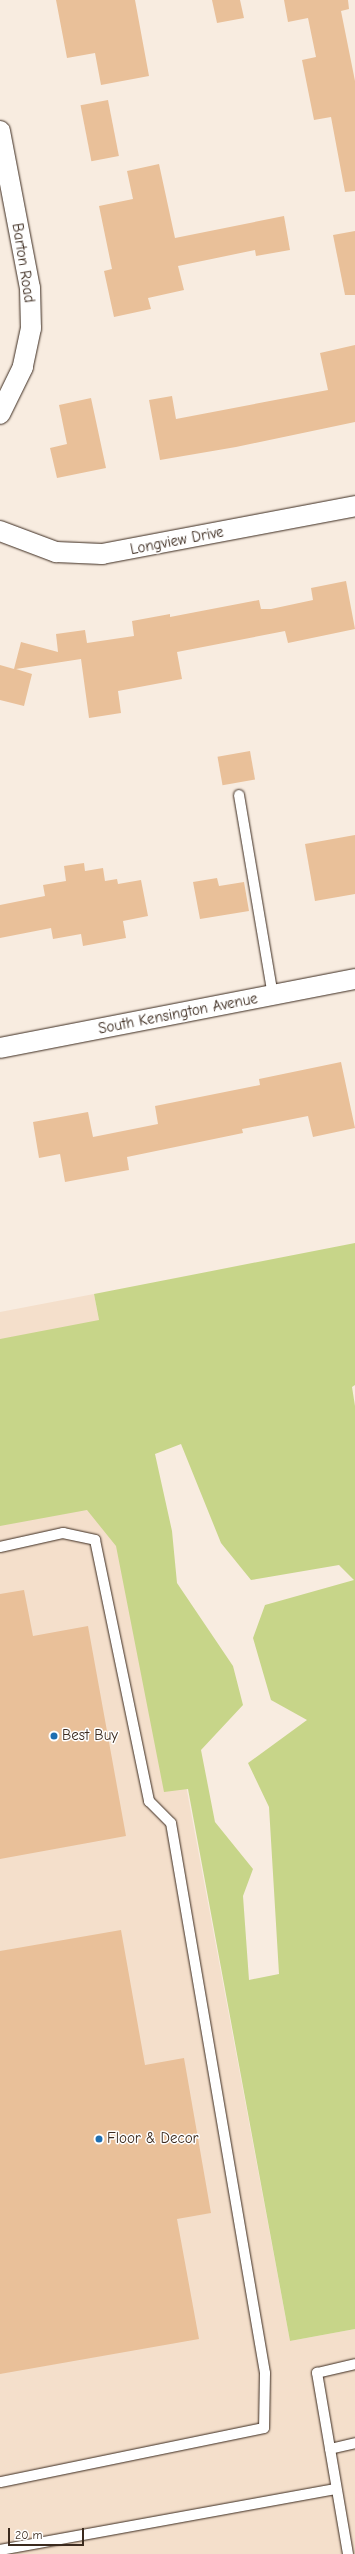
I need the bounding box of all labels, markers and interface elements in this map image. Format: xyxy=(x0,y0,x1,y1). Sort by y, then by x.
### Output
street label: Barton Road xyxy=(8,222,38,304)
street label: Longview Drive xyxy=(129,523,225,559)
street label: South Kensington Avenue xyxy=(97,990,259,1038)
place label: Best Buy xyxy=(62,1727,118,1745)
marker: Best Buy xyxy=(49,1731,59,1741)
place label: Floor & Decor xyxy=(107,2130,199,2148)
marker: Floor & Decor xyxy=(94,2134,104,2144)
scale bar xyxy=(10,2520,86,2546)
text: 20 m xyxy=(15,2528,43,2542)

